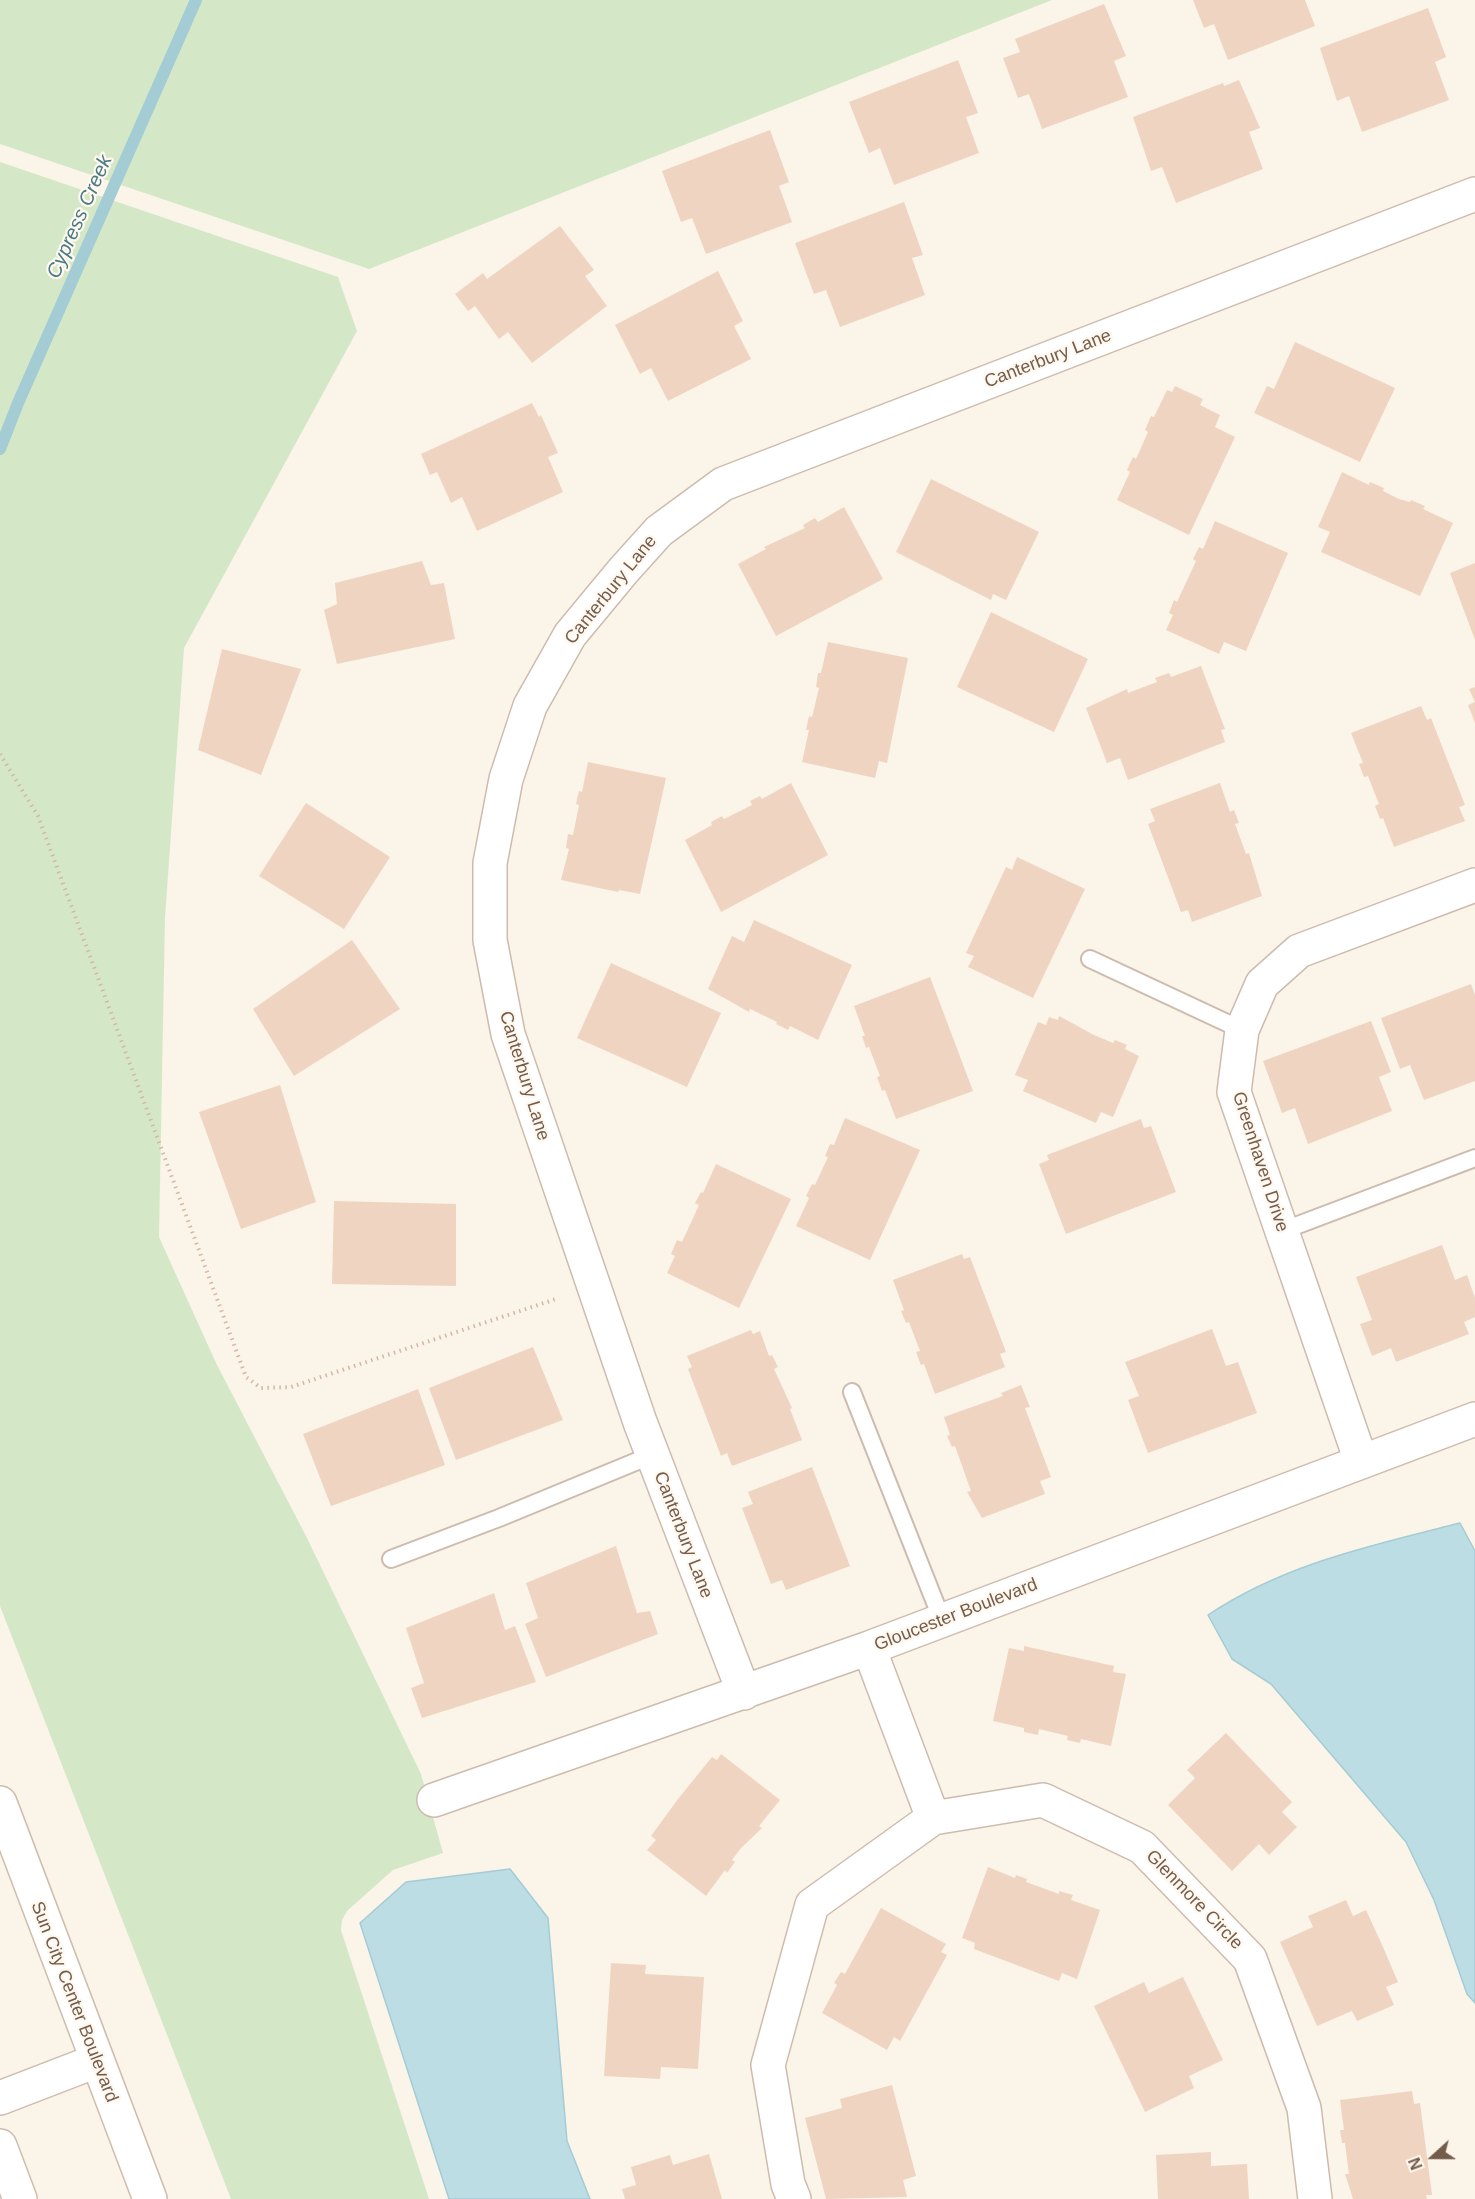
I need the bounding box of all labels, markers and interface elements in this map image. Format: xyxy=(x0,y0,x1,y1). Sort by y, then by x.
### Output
water label: Cypress Creek xyxy=(42,152,118,282)
street label: Canterbury Lane xyxy=(982,325,1114,393)
street label: Canterbury Lane xyxy=(560,531,662,649)
street label: Canterbury Lane xyxy=(494,1009,554,1143)
street label: Greenhaven Drive xyxy=(1227,1089,1293,1235)
street label: Canterbury Lane xyxy=(649,1469,717,1601)
street label: Gloucester Boulevard xyxy=(871,1574,1041,1656)
street label: Glenmore Circle xyxy=(1141,1846,1247,1954)
street label: Sun City Center Boulevard xyxy=(26,1899,122,2105)
north arrow xyxy=(1403,2127,1463,2187)
text: N xyxy=(1406,2155,1426,2172)

